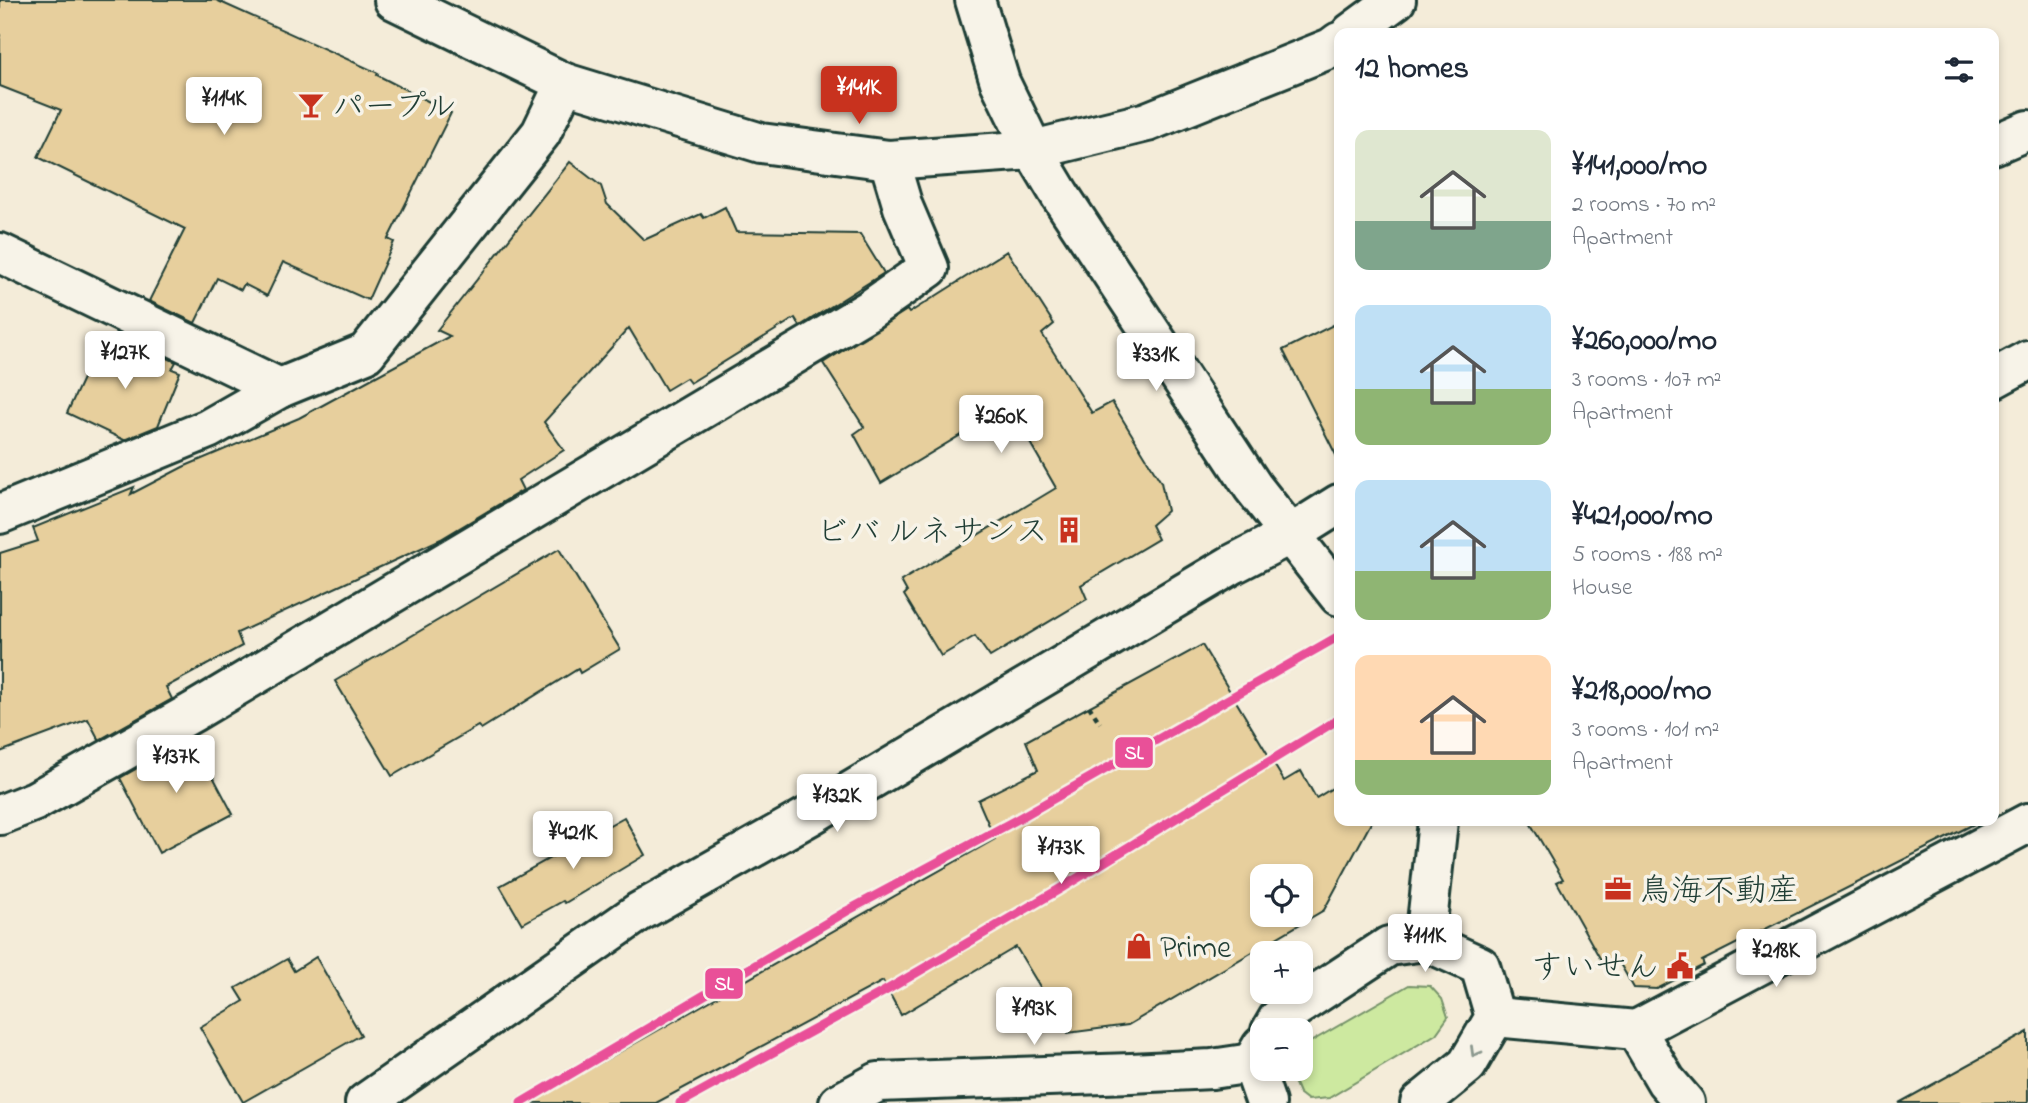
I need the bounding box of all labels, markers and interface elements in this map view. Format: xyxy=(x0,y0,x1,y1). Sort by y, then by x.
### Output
text: 12 homes xyxy=(1355,48,1469,92)
icon: filters xyxy=(1940,51,1978,89)
pin: ¥141K xyxy=(810,66,908,126)
text: ¥141K xyxy=(837,72,881,105)
pin: ¥114K xyxy=(175,78,273,137)
text: ¥114K xyxy=(202,83,246,116)
place label: パープル xyxy=(332,85,457,132)
bar icon: パープル xyxy=(296,90,326,120)
text: ¥141,000/mo xyxy=(1572,145,1707,189)
icon: home xyxy=(1411,158,1495,242)
text: 2 rooms · 70 m² xyxy=(1572,189,1716,222)
text: Apartment xyxy=(1572,222,1673,255)
text: ¥260,000/mo xyxy=(1572,320,1717,364)
pin: ¥127K xyxy=(76,332,174,391)
icon: home xyxy=(1411,333,1495,417)
pin: ¥331K xyxy=(1107,334,1205,393)
text: ¥127K xyxy=(101,337,149,370)
text: ¥331K xyxy=(1133,339,1179,372)
text: 3 rooms · 107 m² xyxy=(1572,364,1721,397)
pin: ¥260K xyxy=(952,396,1050,455)
text: Apartment xyxy=(1572,397,1673,430)
text: ¥260K xyxy=(975,401,1027,434)
text: ¥421,000/mo xyxy=(1572,495,1713,539)
icon: home xyxy=(1411,508,1495,592)
place label: ビバ ルネサンス xyxy=(816,510,1048,557)
building icon: ビバ ルネサンス xyxy=(1054,515,1084,545)
text: 5 rooms · 188 m² xyxy=(1572,539,1723,572)
text: House xyxy=(1572,572,1632,605)
text: ¥218,000/mo xyxy=(1572,670,1712,714)
icon: home xyxy=(1411,683,1495,767)
text: 3 rooms · 101 m² xyxy=(1572,714,1719,747)
pin: ¥137K xyxy=(127,736,225,795)
line badge: SL xyxy=(1114,736,1154,769)
text: ¥137K xyxy=(153,741,199,774)
text: SL xyxy=(1124,741,1145,768)
text: Apartment xyxy=(1572,747,1673,780)
pin: ¥132K xyxy=(788,774,886,834)
text: ¥132K xyxy=(813,780,861,813)
pin: ¥421K xyxy=(524,812,622,871)
text: ¥421K xyxy=(549,817,597,850)
pin: ¥173K xyxy=(1012,826,1110,886)
text: ¥173K xyxy=(1038,832,1084,865)
map controls xyxy=(1250,864,1313,1081)
button: locate xyxy=(1250,864,1313,927)
place label: 鳥海不動産 xyxy=(1639,869,1799,916)
office icon: 鳥海不動産 xyxy=(1603,874,1633,904)
pin: ¥111K xyxy=(1376,914,1474,974)
text: ¥111K xyxy=(1404,920,1446,953)
place label: Prime xyxy=(1160,926,1232,973)
pin: ¥218K xyxy=(1727,930,1825,989)
shop icon: Prime xyxy=(1124,931,1154,961)
text: ¥218K xyxy=(1752,935,1800,968)
button: + xyxy=(1250,941,1313,1004)
place label: すいせん xyxy=(1531,946,1659,993)
public building icon: すいせん xyxy=(1665,951,1695,981)
line badge: SL xyxy=(704,967,744,1000)
text: SL xyxy=(714,972,735,999)
pin: ¥193K xyxy=(985,988,1083,1047)
text: ¥193K xyxy=(1012,993,1056,1026)
button: − xyxy=(1250,1018,1313,1081)
one-way arrow xyxy=(1470,1045,1483,1058)

